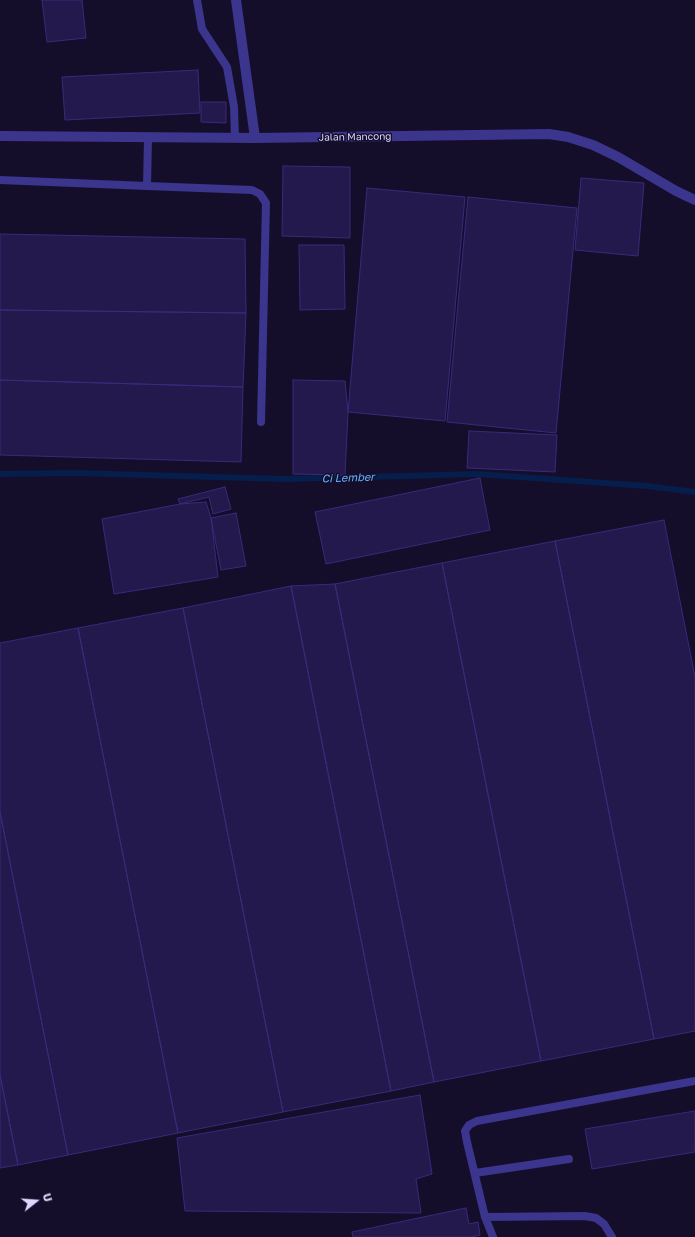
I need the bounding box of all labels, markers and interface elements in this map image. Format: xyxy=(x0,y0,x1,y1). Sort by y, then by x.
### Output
street label: Jalan Mancong xyxy=(318,130,392,144)
water label: Ci Lember xyxy=(321,470,375,486)
north arrow xyxy=(16,1181,56,1221)
text: U xyxy=(41,1192,55,1203)

